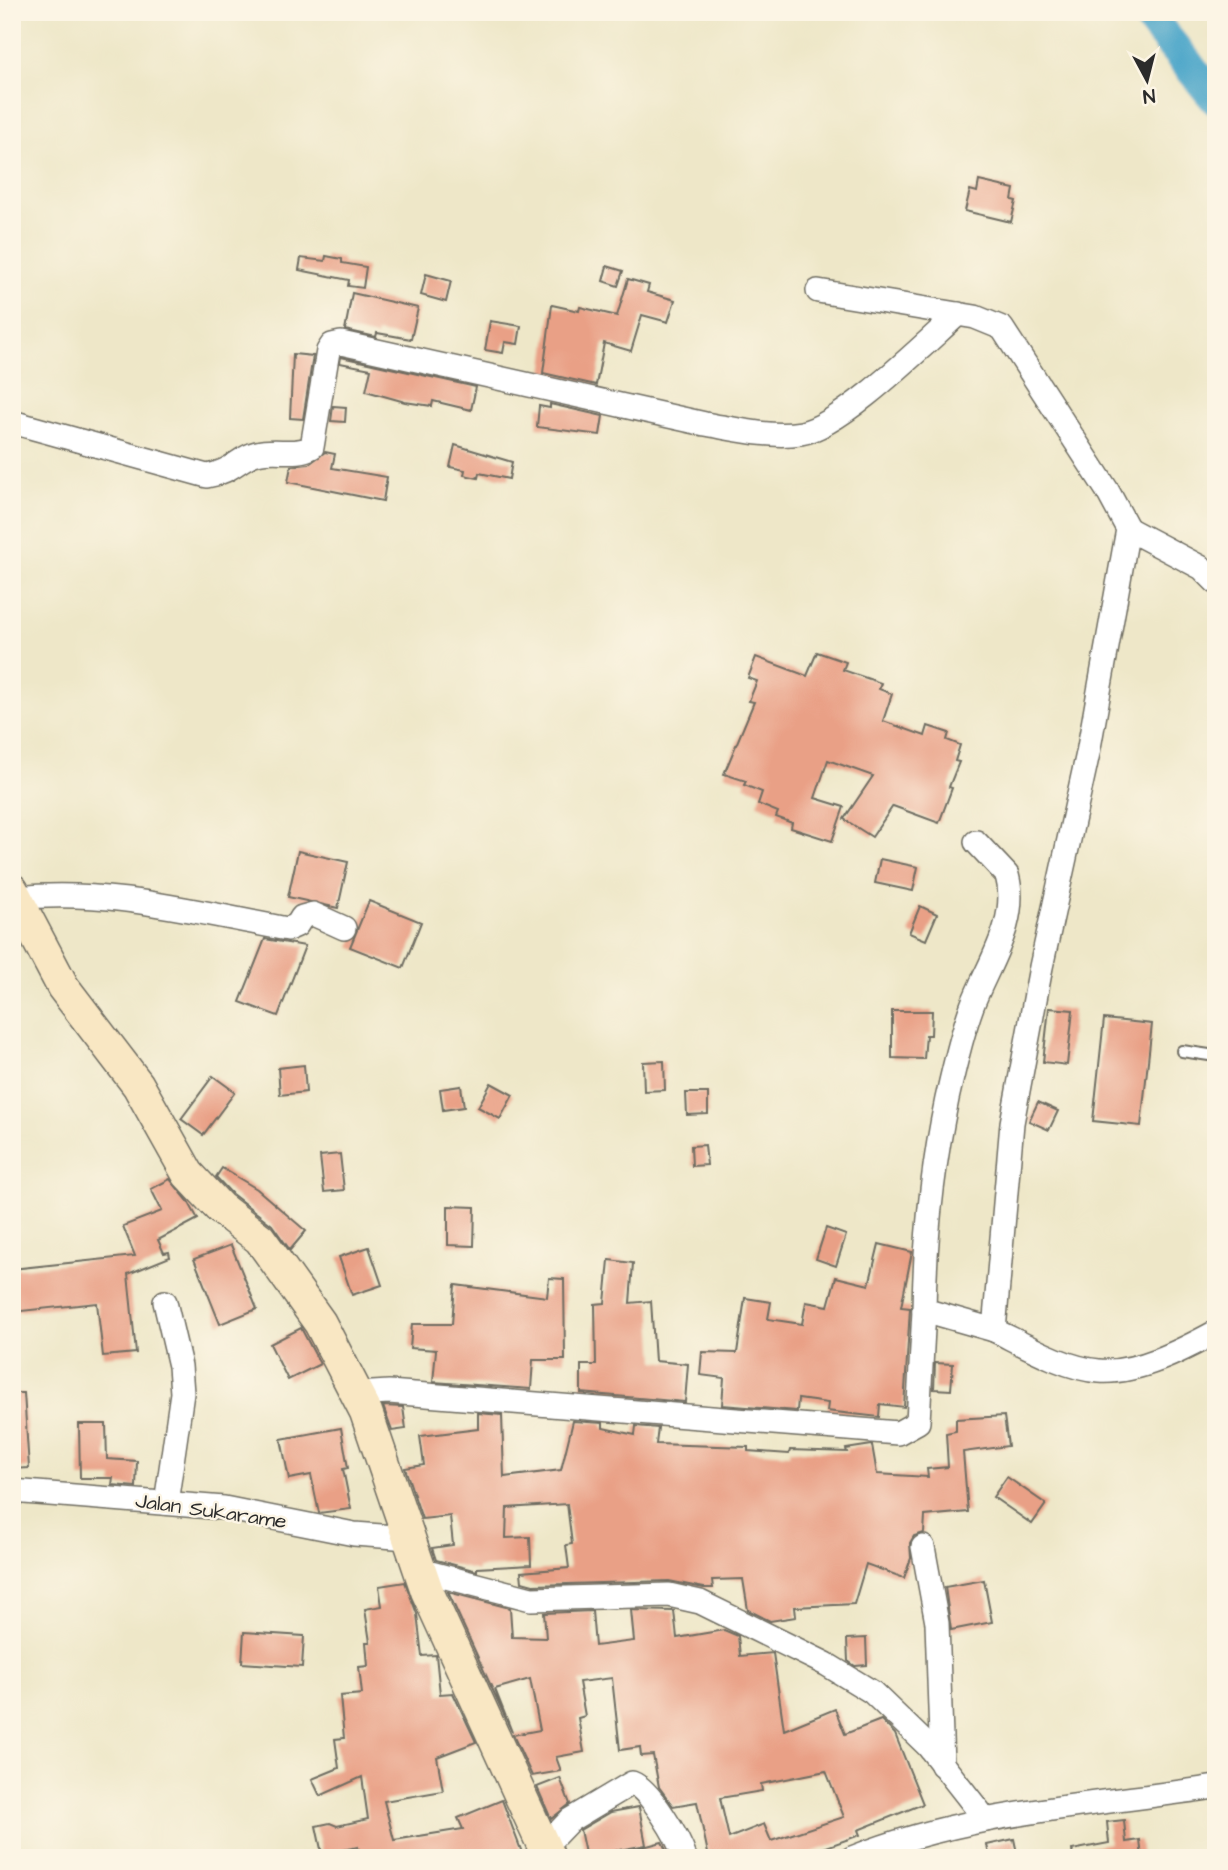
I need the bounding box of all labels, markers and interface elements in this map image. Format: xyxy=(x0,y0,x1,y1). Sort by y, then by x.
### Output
north arrow xyxy=(1112,46,1182,116)
text: N xyxy=(1141,81,1156,110)
street label: Jalan Sukarame xyxy=(134,1486,288,1536)

